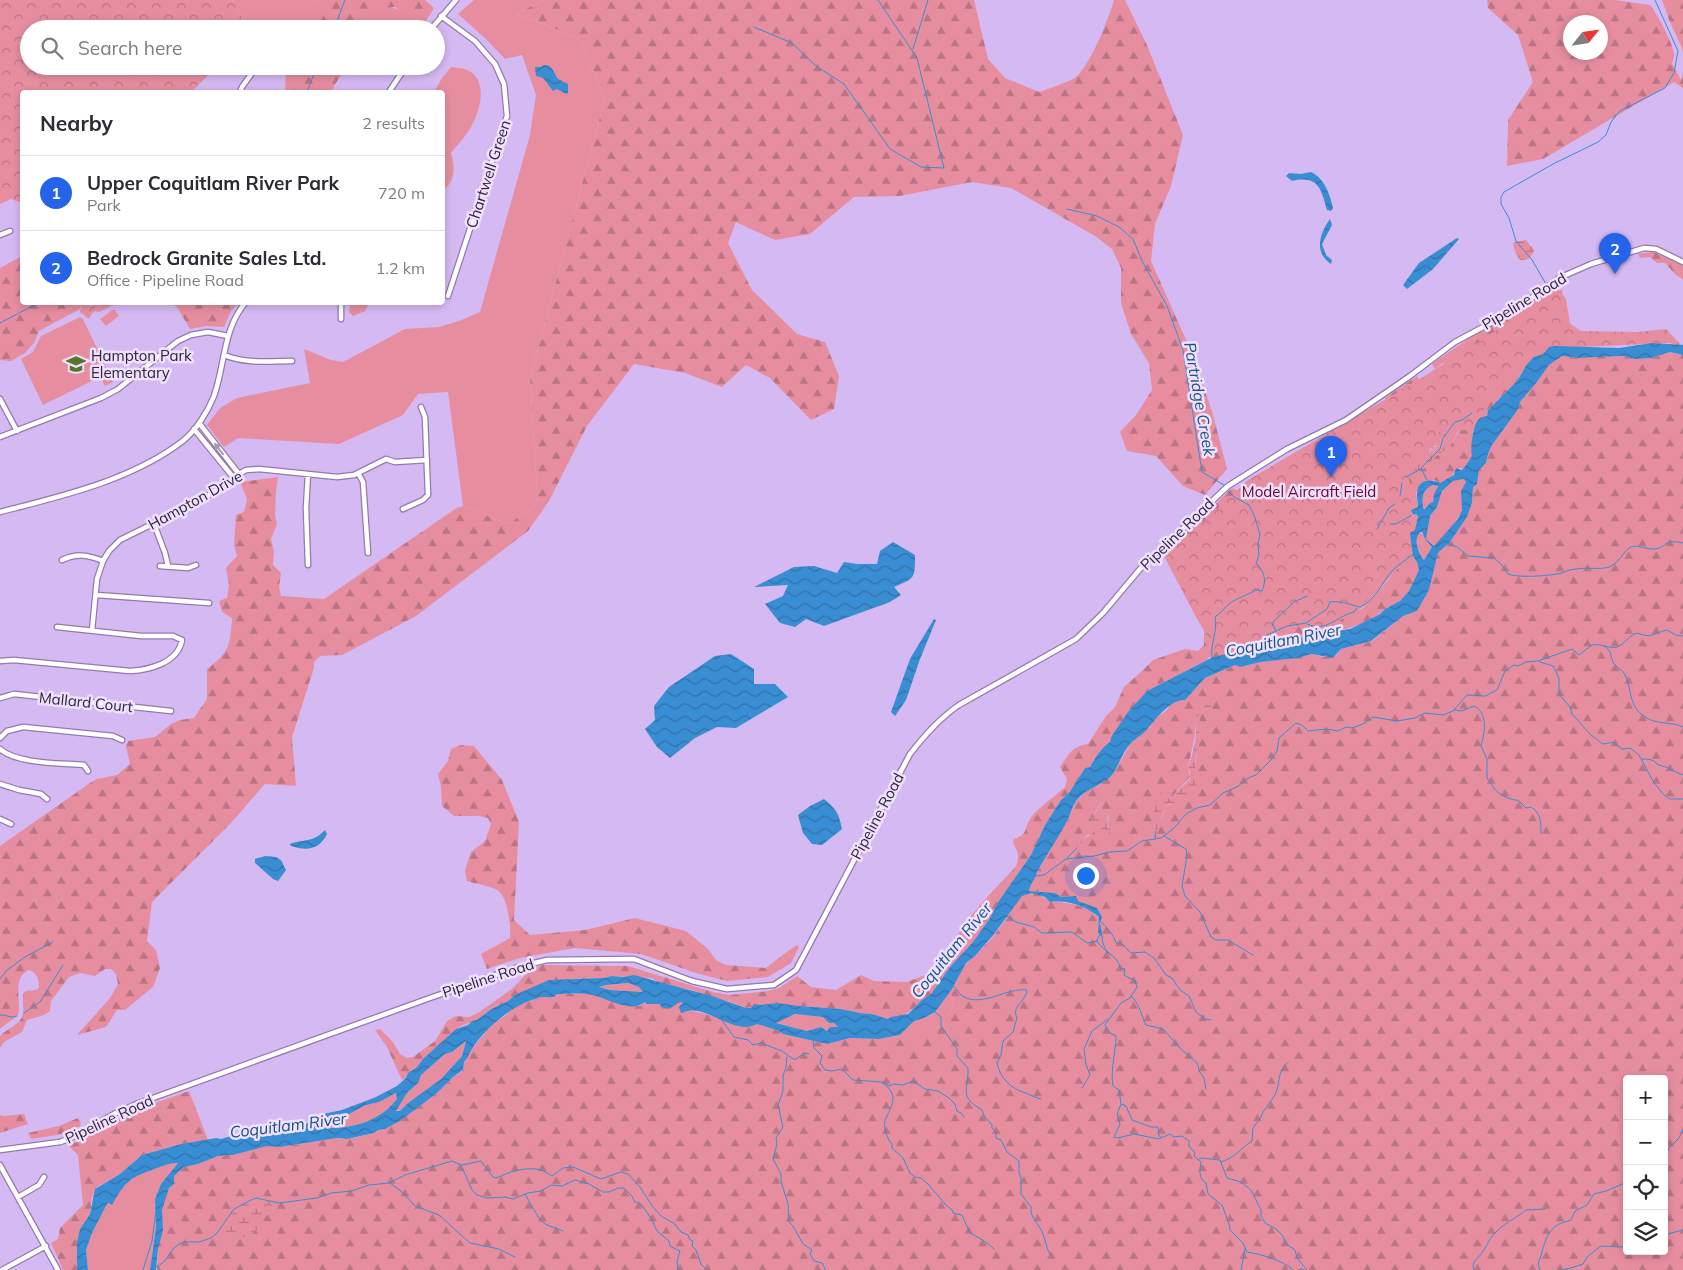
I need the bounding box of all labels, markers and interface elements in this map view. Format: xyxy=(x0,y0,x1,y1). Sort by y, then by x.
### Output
north arrow xyxy=(1563,15,1608,60)
search box xyxy=(20,20,445,75)
icon: search xyxy=(38,34,66,62)
text: Search here xyxy=(78,36,182,60)
text: Nearby xyxy=(40,110,113,136)
text: 2 results xyxy=(362,113,425,133)
street label: Chartwell Green xyxy=(462,117,514,231)
text: Upper Coquitlam River Park xyxy=(87,171,339,195)
text: 1 xyxy=(51,183,61,203)
text: 720 m xyxy=(378,183,425,203)
text: Park xyxy=(87,195,121,215)
pin: 2 xyxy=(1599,233,1631,274)
text: Bedrock Granite Sales Ltd. xyxy=(87,246,326,270)
text: 2 xyxy=(51,258,61,278)
text: 1.2 km xyxy=(376,258,425,278)
street label: Pipeline Road xyxy=(1478,268,1570,334)
text: Office · Pipeline Road xyxy=(87,270,244,290)
water label: Partridge Creek xyxy=(1180,340,1220,458)
place label: Hampton Park Elementary xyxy=(91,346,192,382)
school or university icon: Hampton Park Elementary xyxy=(65,353,87,375)
pin: 1 xyxy=(1315,436,1347,477)
one-way arrow xyxy=(213,443,224,456)
street label: Hampton Drive xyxy=(144,466,246,534)
park label: Model Aircraft Field xyxy=(1242,482,1376,501)
street label: Pipeline Road xyxy=(1136,494,1218,574)
water label: Coquitlam River xyxy=(1224,619,1344,661)
street label: Mallard Court xyxy=(38,688,134,716)
street label: Pipeline Road xyxy=(846,769,908,863)
your location xyxy=(1073,863,1099,889)
water label: Coquitlam River xyxy=(906,897,996,1002)
street label: Pipeline Road xyxy=(440,954,536,1002)
map controls xyxy=(1623,1075,1668,1255)
button: + xyxy=(1623,1075,1668,1120)
street label: Pipeline Road xyxy=(62,1090,156,1148)
water label: Coquitlam River xyxy=(229,1108,349,1142)
button: − xyxy=(1623,1120,1668,1165)
button: locate xyxy=(1623,1165,1668,1210)
button: layers xyxy=(1623,1210,1668,1255)

